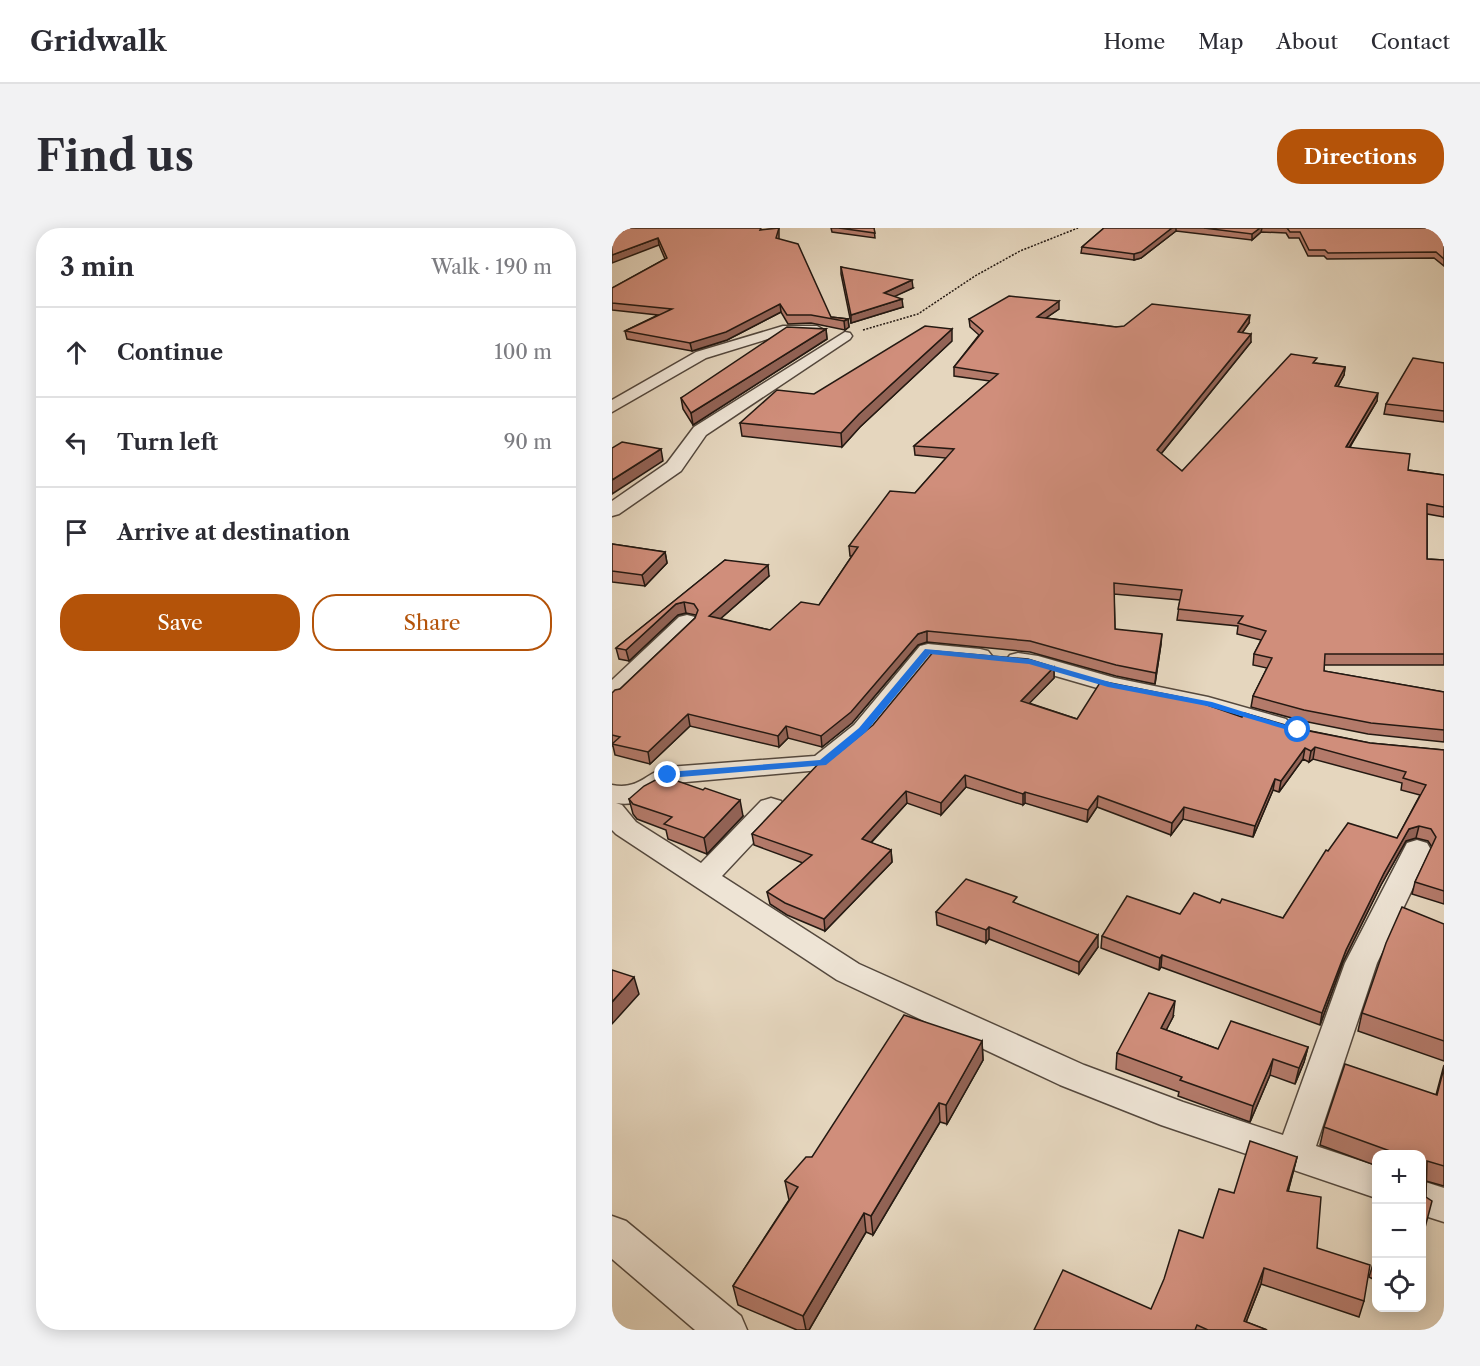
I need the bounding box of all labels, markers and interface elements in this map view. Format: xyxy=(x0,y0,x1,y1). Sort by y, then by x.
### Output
text: Gridwalk xyxy=(30,24,166,58)
text: Home xyxy=(1104,29,1165,54)
text: Map xyxy=(1198,29,1243,54)
text: About xyxy=(1276,29,1338,54)
text: Contact xyxy=(1371,29,1450,54)
button: Directions xyxy=(1277,129,1444,184)
text: Find us xyxy=(36,130,194,182)
text: 3 min xyxy=(60,251,134,283)
text: Walk · 190 m xyxy=(431,255,552,279)
icon: ahead xyxy=(60,336,93,369)
text: Continue xyxy=(117,339,223,366)
text: 100 m xyxy=(494,340,552,364)
icon: left xyxy=(60,426,93,459)
text: Turn left xyxy=(117,429,218,456)
text: 90 m xyxy=(504,430,552,454)
icon: arrive xyxy=(60,516,93,549)
text: Arrive at destination xyxy=(117,519,350,546)
button: Save xyxy=(60,594,300,651)
button: Share xyxy=(312,594,552,651)
route start xyxy=(1284,716,1310,742)
route end xyxy=(654,761,680,787)
map controls xyxy=(1372,1150,1426,1312)
button: + xyxy=(1372,1150,1426,1204)
button: − xyxy=(1372,1204,1426,1258)
button: locate xyxy=(1372,1258,1426,1312)

